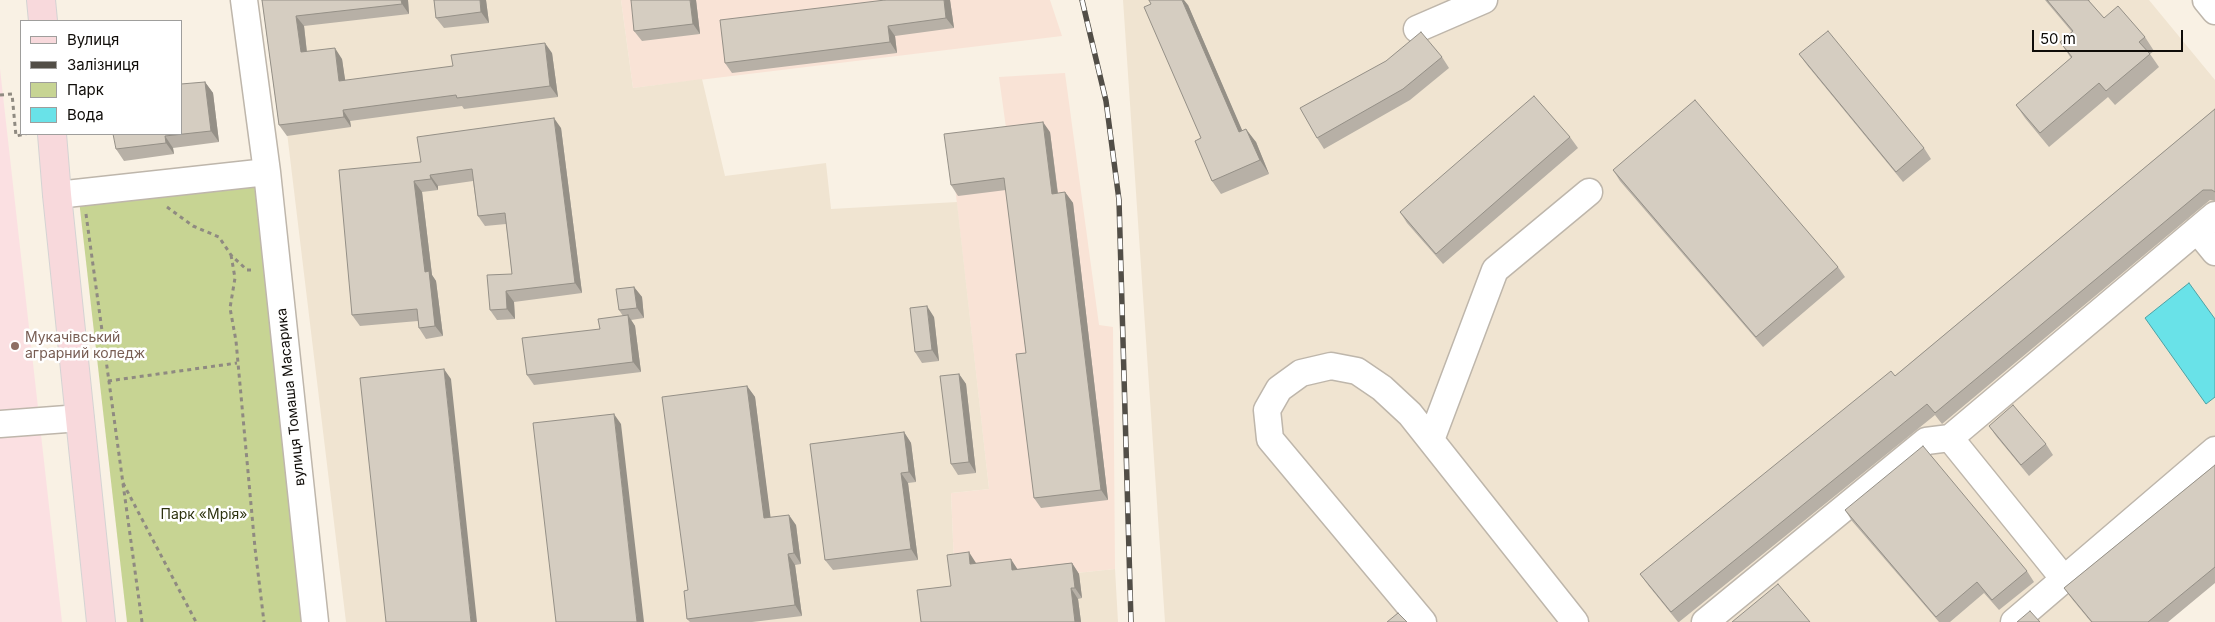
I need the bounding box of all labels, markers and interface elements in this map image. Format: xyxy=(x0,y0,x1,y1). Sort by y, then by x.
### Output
legend xyxy=(20,20,182,135)
scale bar xyxy=(2035,20,2186,52)
text: 50 m xyxy=(2040,29,2076,48)
text: Вулиця xyxy=(67,30,119,49)
text: Залізниця xyxy=(67,55,139,74)
text: Парк xyxy=(67,80,104,99)
text: Вода xyxy=(67,105,104,124)
street label: вулиця Томаша Масарика xyxy=(273,307,309,487)
place label: Мукачівський аграрний коледж xyxy=(25,330,145,362)
marker: Мукачівський аграрний коледж xyxy=(9,340,21,352)
park label: Парк «Мрія» xyxy=(160,507,248,523)

